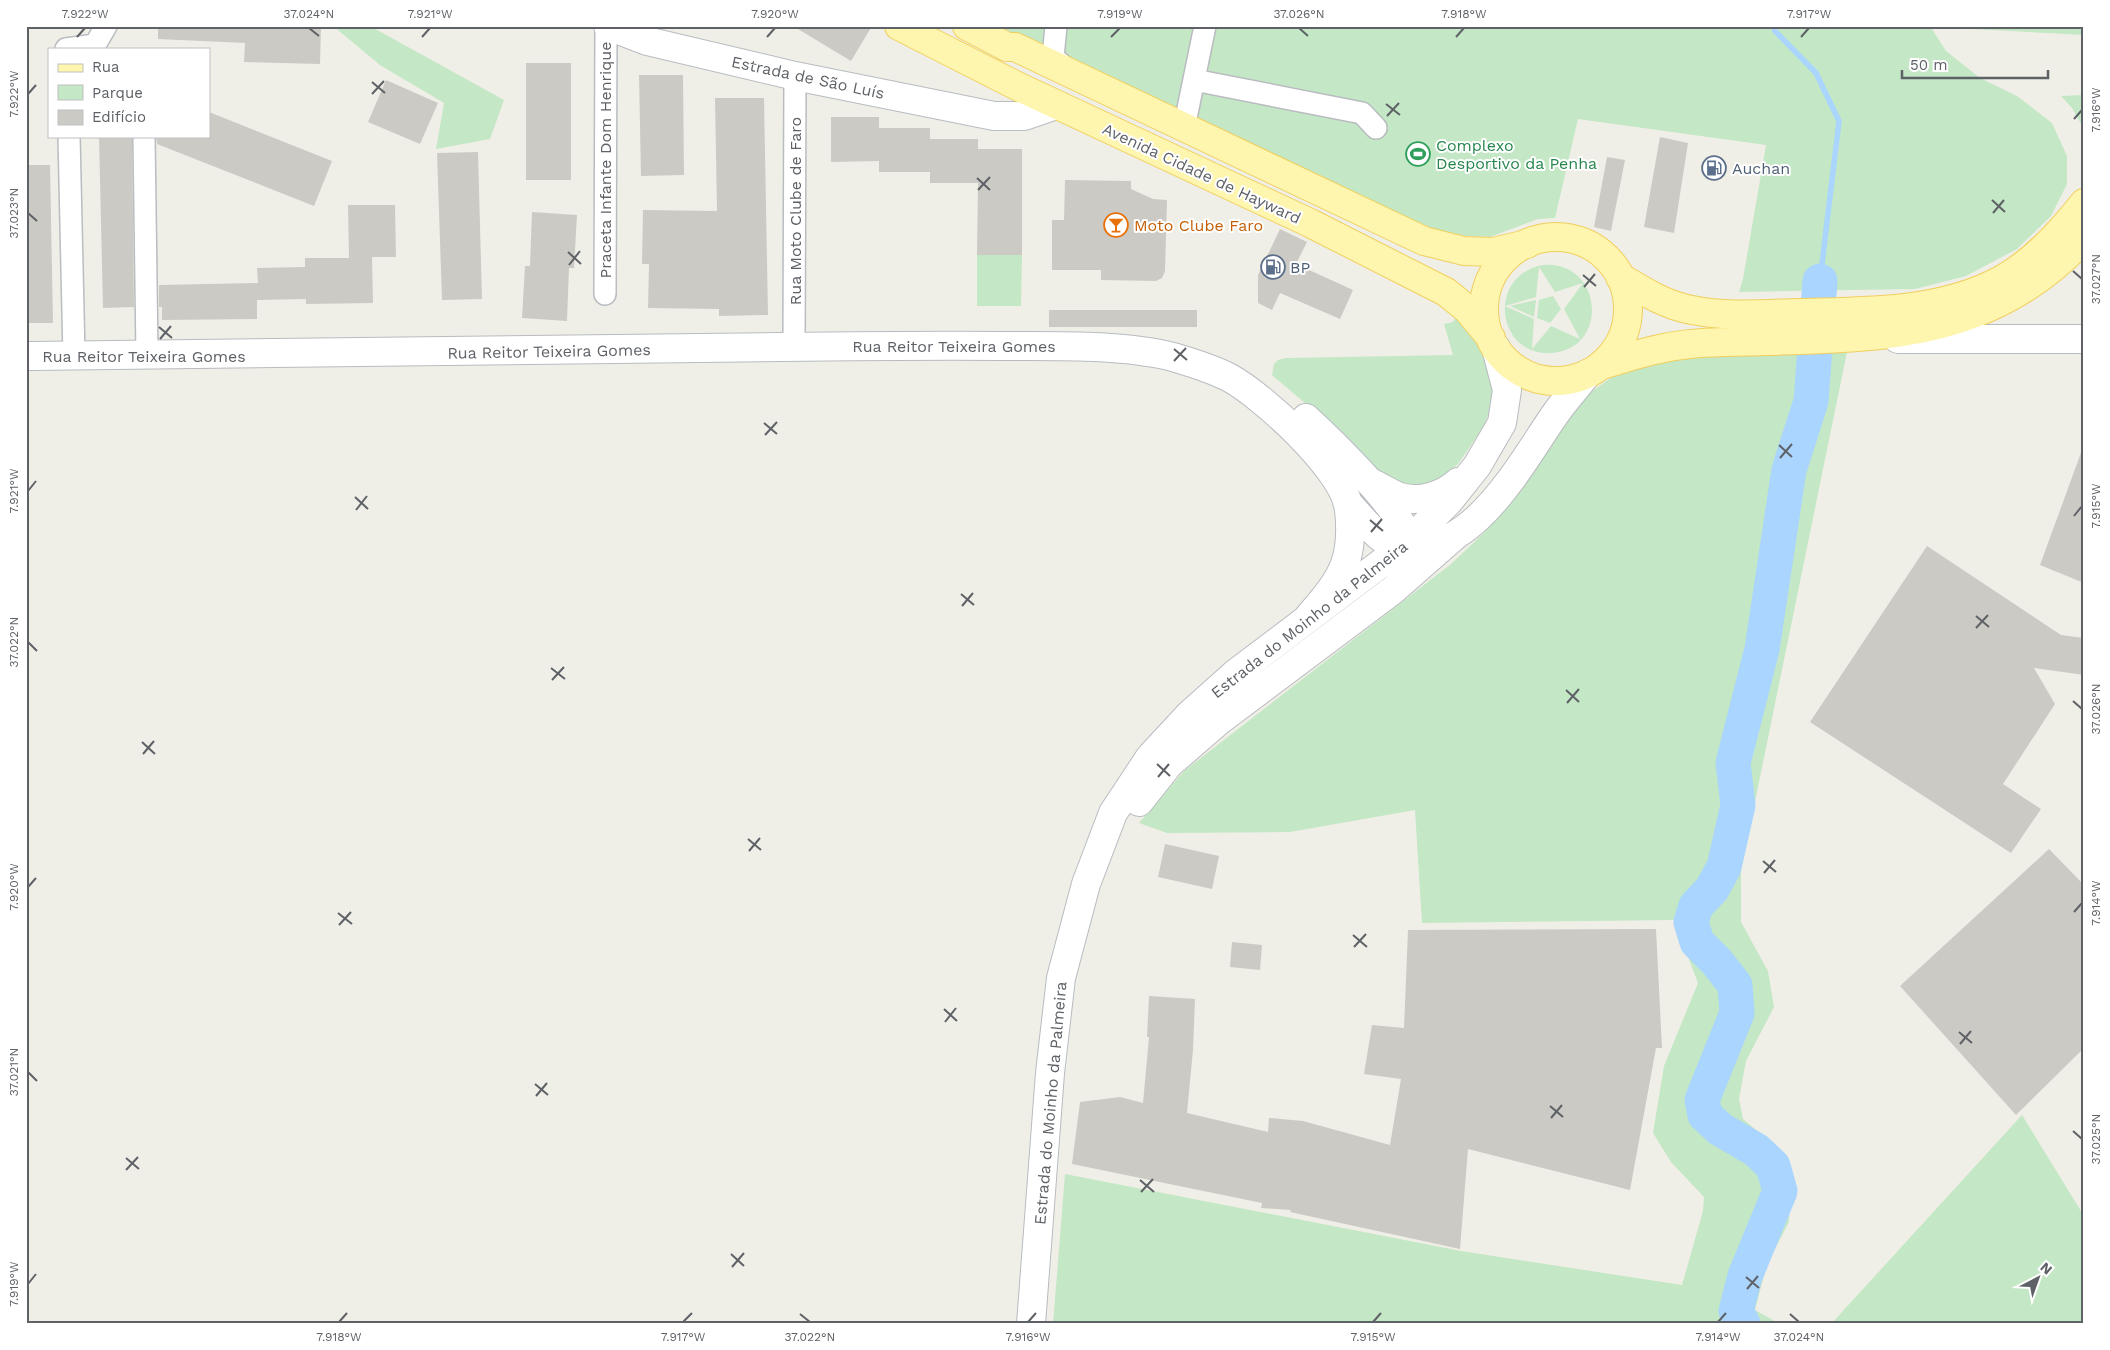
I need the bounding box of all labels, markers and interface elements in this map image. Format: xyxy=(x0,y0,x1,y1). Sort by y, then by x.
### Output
text: 7.922°W xyxy=(61,7,109,21)
text: 37.024°N xyxy=(284,7,334,21)
text: 7.921°W xyxy=(408,7,453,21)
text: 7.920°W xyxy=(751,7,799,21)
text: 7.919°W xyxy=(1097,7,1143,21)
text: 37.026°N xyxy=(1273,7,1325,21)
text: 7.918°W xyxy=(1441,7,1487,21)
text: 7.917°W xyxy=(1787,7,1832,21)
street label: Praceta Infante Dom Henrique xyxy=(596,42,615,278)
legend xyxy=(48,48,210,138)
scale bar xyxy=(1902,48,2049,80)
street label: Estrada de São Luís xyxy=(730,52,886,103)
text: 50 m xyxy=(1910,56,1947,74)
text: Rua xyxy=(92,58,120,76)
text: 7.922°W xyxy=(7,70,21,118)
text: Parque xyxy=(92,84,143,102)
text: 7.916°W xyxy=(2089,87,2103,133)
text: Edifício xyxy=(92,108,146,126)
street label: Rua Moto Clube de Faro xyxy=(786,117,805,305)
street label: Avenida Cidade de Hayward xyxy=(1100,119,1304,228)
place label: Complexo Desportivo da Penha xyxy=(1436,136,1597,173)
sports icon: Complexo Desportivo da Penha xyxy=(1405,141,1431,167)
fuel station icon: Auchan xyxy=(1701,155,1727,181)
place label: Auchan xyxy=(1732,159,1790,178)
text: 37.023°N xyxy=(7,188,21,238)
bar icon: Moto Clube Faro xyxy=(1103,212,1129,238)
place label: Moto Clube Faro xyxy=(1134,216,1263,235)
fuel station icon: BP xyxy=(1260,254,1286,280)
text: 37.027°N xyxy=(2089,254,2103,304)
place label: BP xyxy=(1290,258,1310,277)
street label: Rua Reitor Teixeira Gomes xyxy=(852,337,1056,356)
street label: Rua Reitor Teixeira Gomes xyxy=(447,340,651,363)
street label: Rua Reitor Teixeira Gomes xyxy=(42,347,246,366)
text: 7.921°W xyxy=(7,468,21,513)
text: 7.915°W xyxy=(2089,483,2103,528)
street label: Estrada do Moinho da Palmeira xyxy=(1207,537,1411,702)
text: 37.022°N xyxy=(7,617,21,667)
text: 37.026°N xyxy=(2089,683,2103,735)
text: 7.920°W xyxy=(7,863,21,911)
text: 7.914°W xyxy=(2089,880,2103,926)
street label: Estrada do Moinho da Palmeira xyxy=(1030,981,1071,1226)
text: 37.021°N xyxy=(7,1048,21,1096)
text: 37.025°N xyxy=(2089,1114,2103,1164)
north arrow xyxy=(2012,1252,2062,1302)
text: N xyxy=(2037,1259,2056,1278)
text: 7.919°W xyxy=(7,1261,21,1307)
text: 7.918°W xyxy=(316,1330,362,1344)
text: 7.917°W xyxy=(661,1330,706,1344)
text: 37.022°N xyxy=(785,1330,835,1344)
text: 7.916°W xyxy=(1005,1330,1051,1344)
text: 7.915°W xyxy=(1351,1330,1396,1344)
text: 7.914°W xyxy=(1695,1330,1741,1344)
text: 37.024°N xyxy=(1774,1330,1824,1344)

